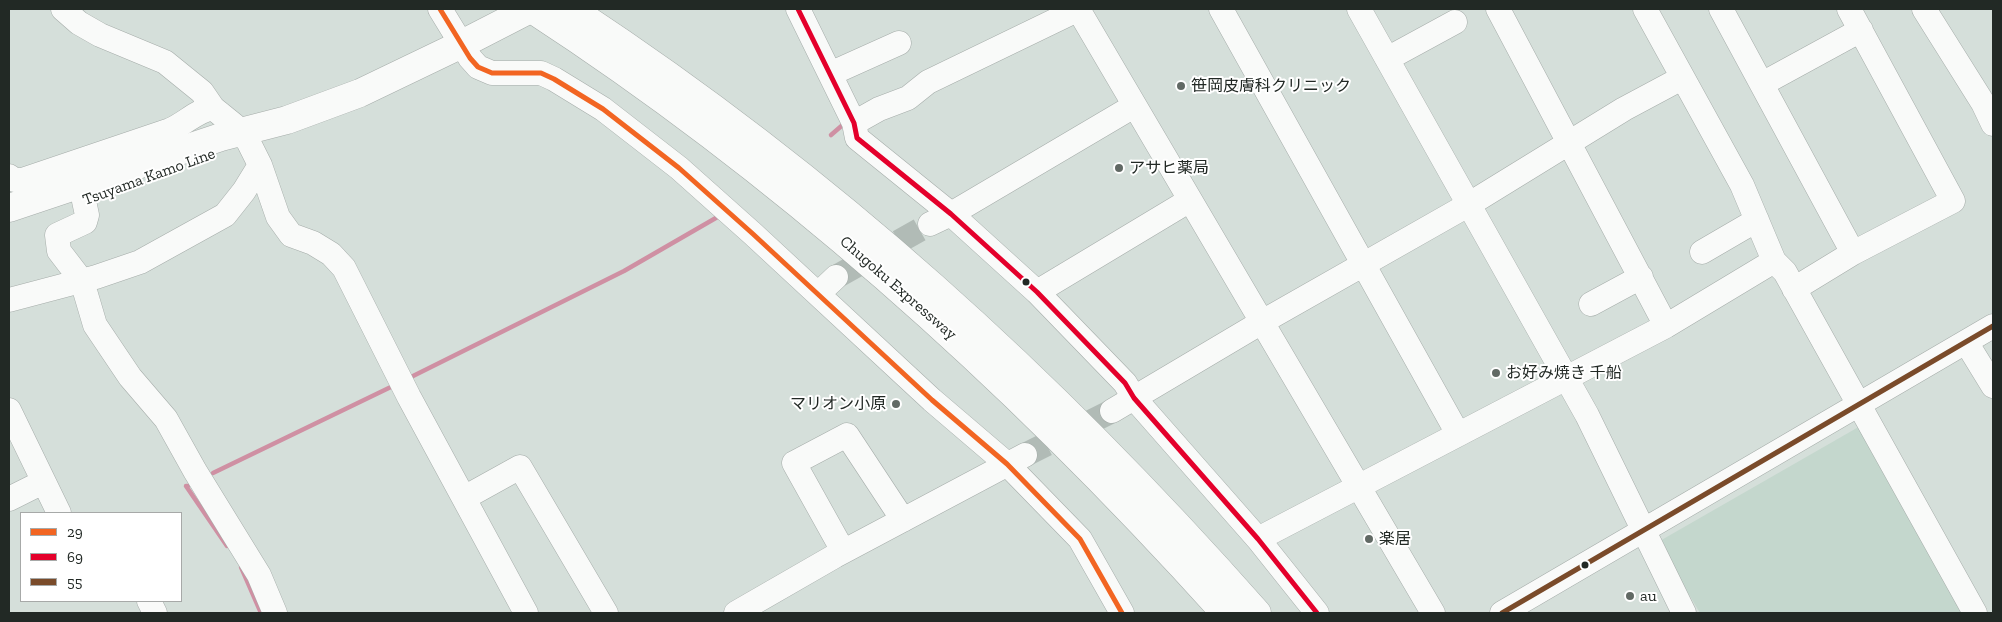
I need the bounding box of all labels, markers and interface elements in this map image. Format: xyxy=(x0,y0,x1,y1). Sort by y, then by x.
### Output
place label: 笹岡皮膚科クリニック xyxy=(1191,76,1351,96)
marker: 笹岡皮膚科クリニック xyxy=(1175,80,1187,92)
street label: Tsuyama Kamo Line xyxy=(80,144,218,210)
place label: アサヒ薬局 xyxy=(1129,158,1209,178)
marker: アサヒ薬局 xyxy=(1113,162,1125,174)
street label: Chugoku Expressway xyxy=(836,232,960,344)
unlabelled marker xyxy=(1021,277,1031,287)
place label: お好み焼き 千船 xyxy=(1506,363,1622,383)
marker: お好み焼き 千船 xyxy=(1490,367,1502,379)
place label: マリオン小原 xyxy=(790,394,886,414)
marker: マリオン小原 xyxy=(890,398,902,410)
legend xyxy=(20,512,182,602)
text: 29 xyxy=(67,523,83,541)
place label: 楽居 xyxy=(1379,529,1411,549)
marker: 楽居 xyxy=(1363,533,1375,545)
text: 69 xyxy=(67,548,83,566)
unlabelled marker xyxy=(1580,560,1590,570)
text: 55 xyxy=(67,573,82,591)
place label: au xyxy=(1640,586,1657,606)
marker: au xyxy=(1624,590,1636,602)

